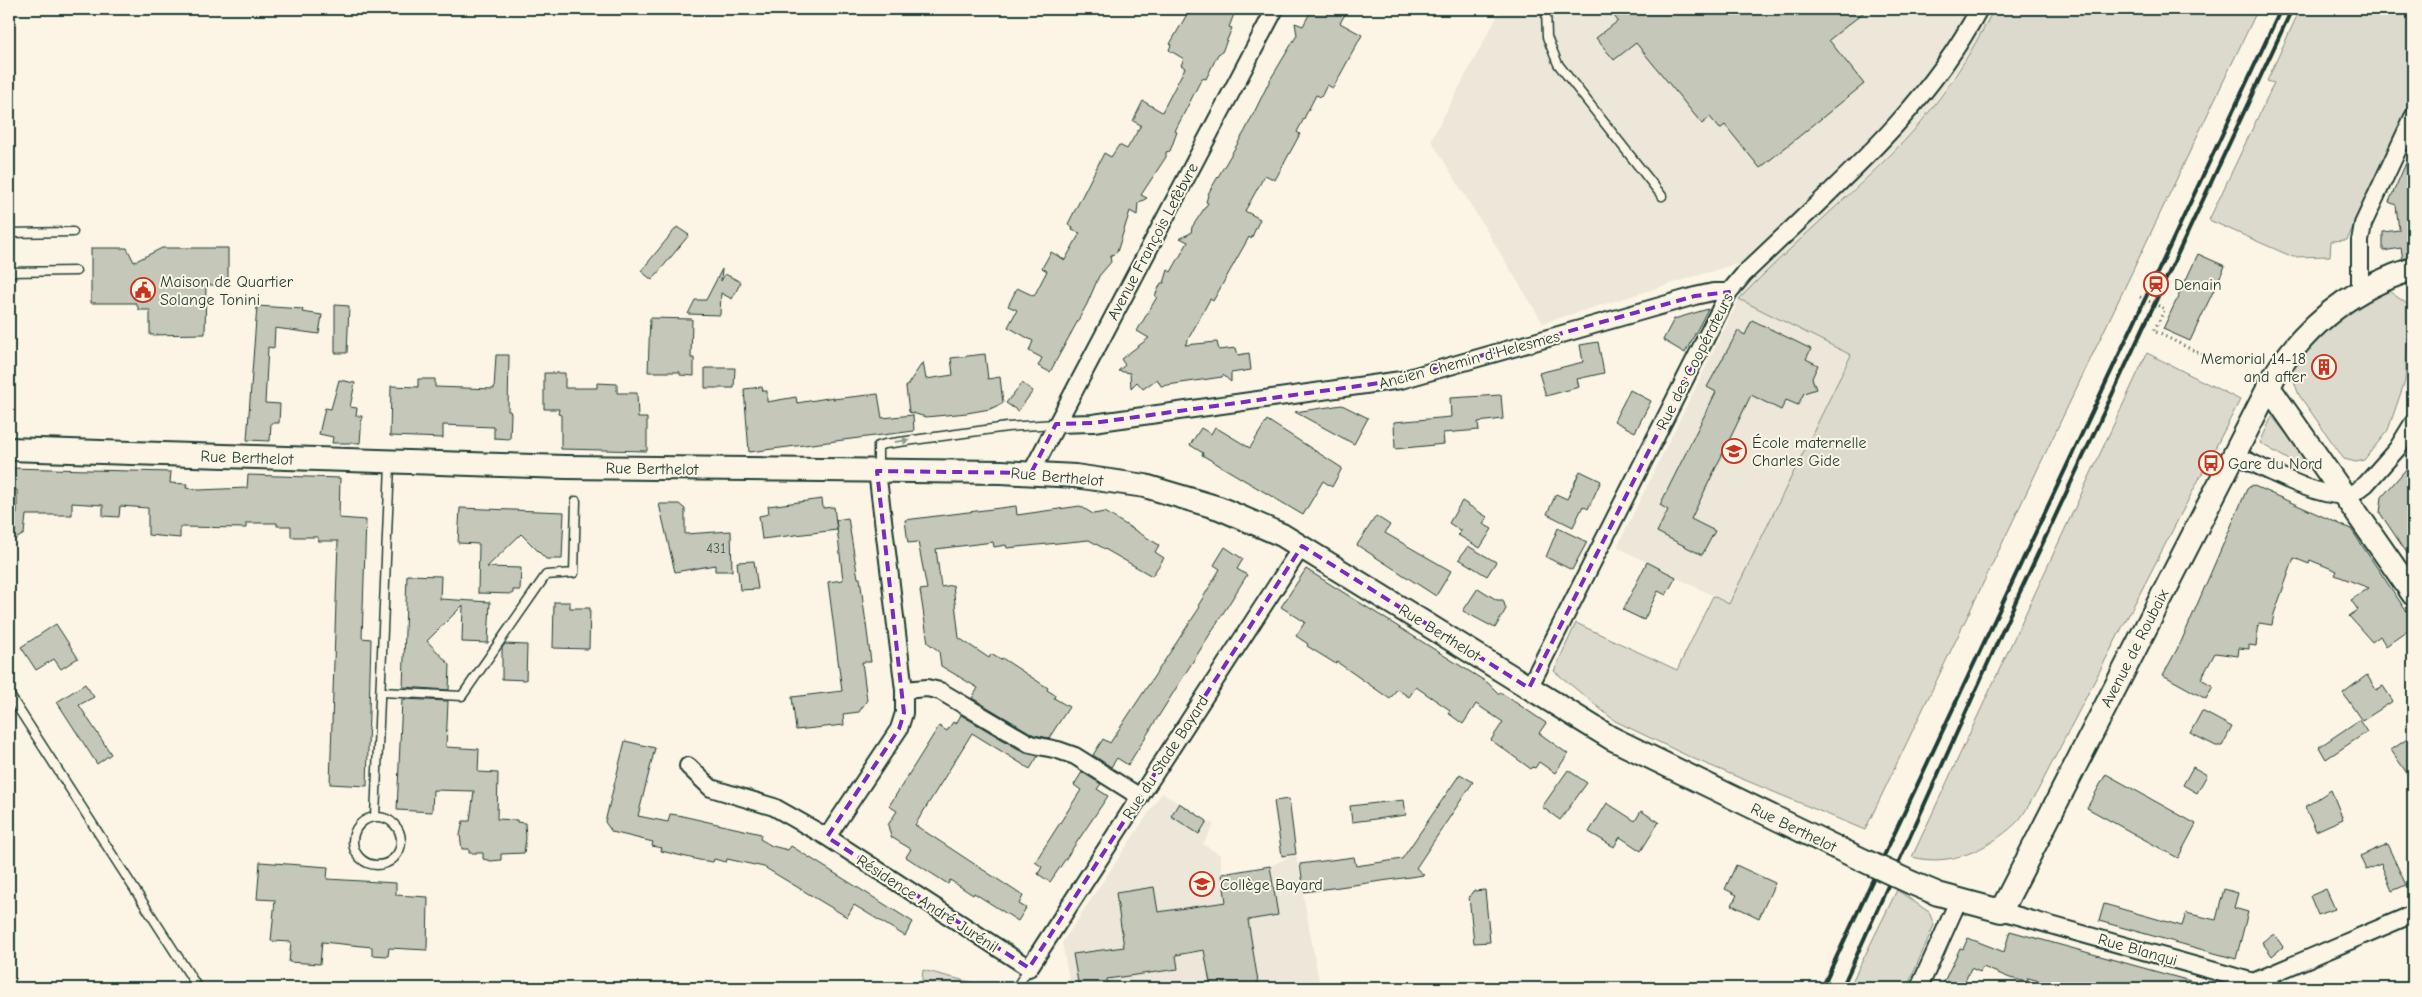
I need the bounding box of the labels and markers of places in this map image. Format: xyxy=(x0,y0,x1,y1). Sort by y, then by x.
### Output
station icon: Denain xyxy=(2143,271,2169,297)
place label: Maison de Quartier Solange Tonini xyxy=(160,273,294,309)
place label: Denain xyxy=(2174,276,2222,294)
public building icon: Maison de Quartier Solange Tonini xyxy=(130,277,156,303)
place label: Memorial 14-18 and after xyxy=(2201,350,2307,386)
building icon: Memorial 14-18 and after xyxy=(2311,354,2337,380)
place label: École maternelle Charles Gide xyxy=(1752,433,1867,470)
school or university icon: École maternelle Charles Gide xyxy=(1721,438,1747,464)
bus stop icon: Gare du Nord xyxy=(2198,450,2224,476)
place label: Gare du Nord xyxy=(2228,455,2322,473)
school or university icon: Collège Bayard xyxy=(1189,871,1215,897)
place label: Collège Bayard xyxy=(1220,876,1323,894)

